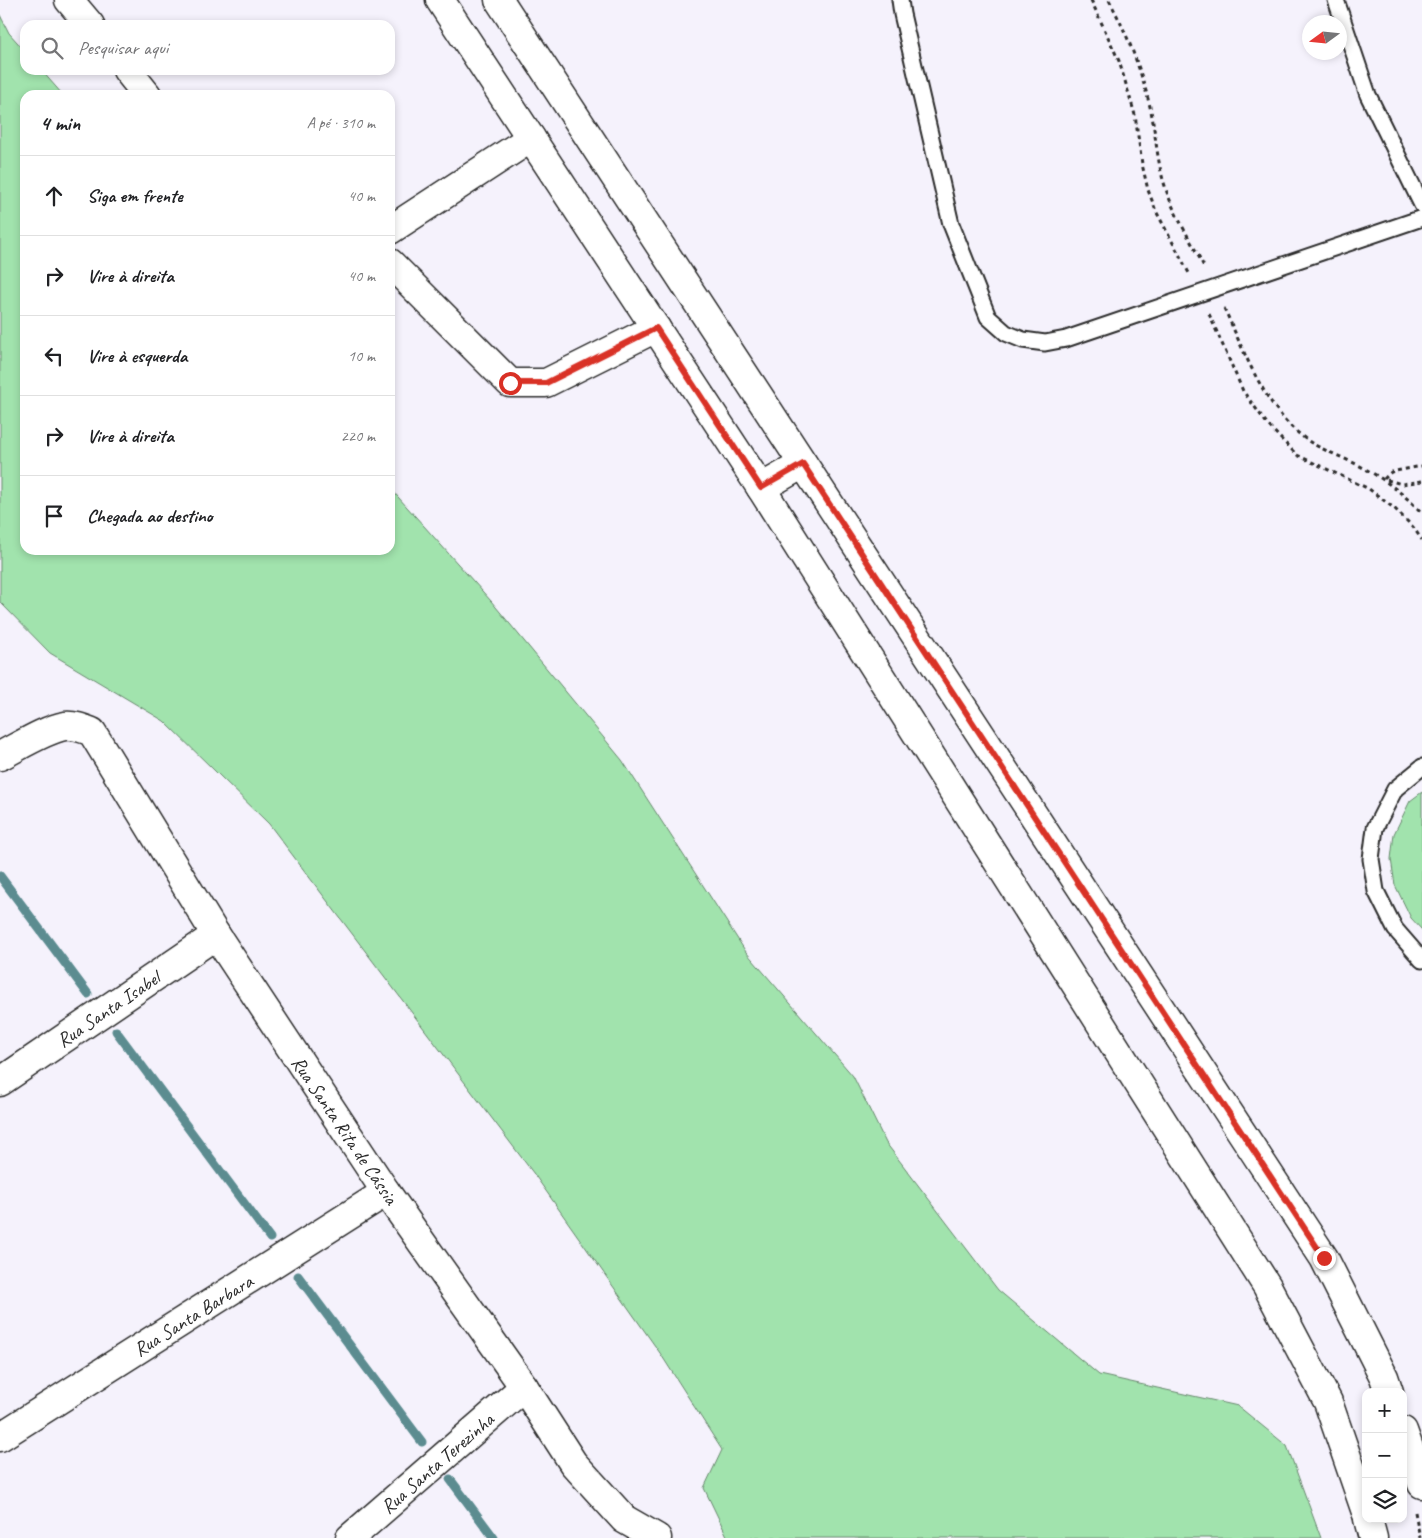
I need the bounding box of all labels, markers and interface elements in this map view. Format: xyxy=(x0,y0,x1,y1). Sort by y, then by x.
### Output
north arrow xyxy=(1302,15,1347,60)
search box xyxy=(20,20,395,75)
icon: search xyxy=(38,34,66,62)
text: Pesquisar aqui xyxy=(78,36,168,60)
text: 4 min xyxy=(40,110,80,136)
text: A pé · 310 m xyxy=(307,113,375,133)
icon: ahead xyxy=(40,182,68,210)
text: Siga em frente xyxy=(87,184,183,208)
text: 40 m xyxy=(348,186,375,206)
icon: right xyxy=(40,262,68,290)
text: Vire à direita xyxy=(87,264,174,288)
text: 40 m xyxy=(348,266,375,286)
icon: left xyxy=(40,342,68,370)
text: Vire à esquerda xyxy=(87,344,187,368)
text: 10 m xyxy=(348,346,375,366)
route start xyxy=(499,372,522,395)
icon: right xyxy=(40,422,68,450)
text: Vire à direita xyxy=(87,424,174,448)
text: 220 m xyxy=(341,426,375,446)
icon: arrive xyxy=(40,502,68,530)
text: Chegada ao destino xyxy=(87,504,213,528)
street label: Rua Santa Isabel xyxy=(52,964,168,1053)
street label: Rua Santa Rita de Cássia xyxy=(286,1051,405,1211)
route end xyxy=(1313,1247,1336,1270)
street label: Rua Santa Barbara xyxy=(129,1268,259,1362)
map controls xyxy=(1362,1388,1407,1523)
button: + xyxy=(1362,1388,1407,1433)
street label: Rua Santa Terezinha xyxy=(376,1406,501,1519)
button: − xyxy=(1362,1433,1407,1478)
button: layers xyxy=(1362,1478,1407,1523)

